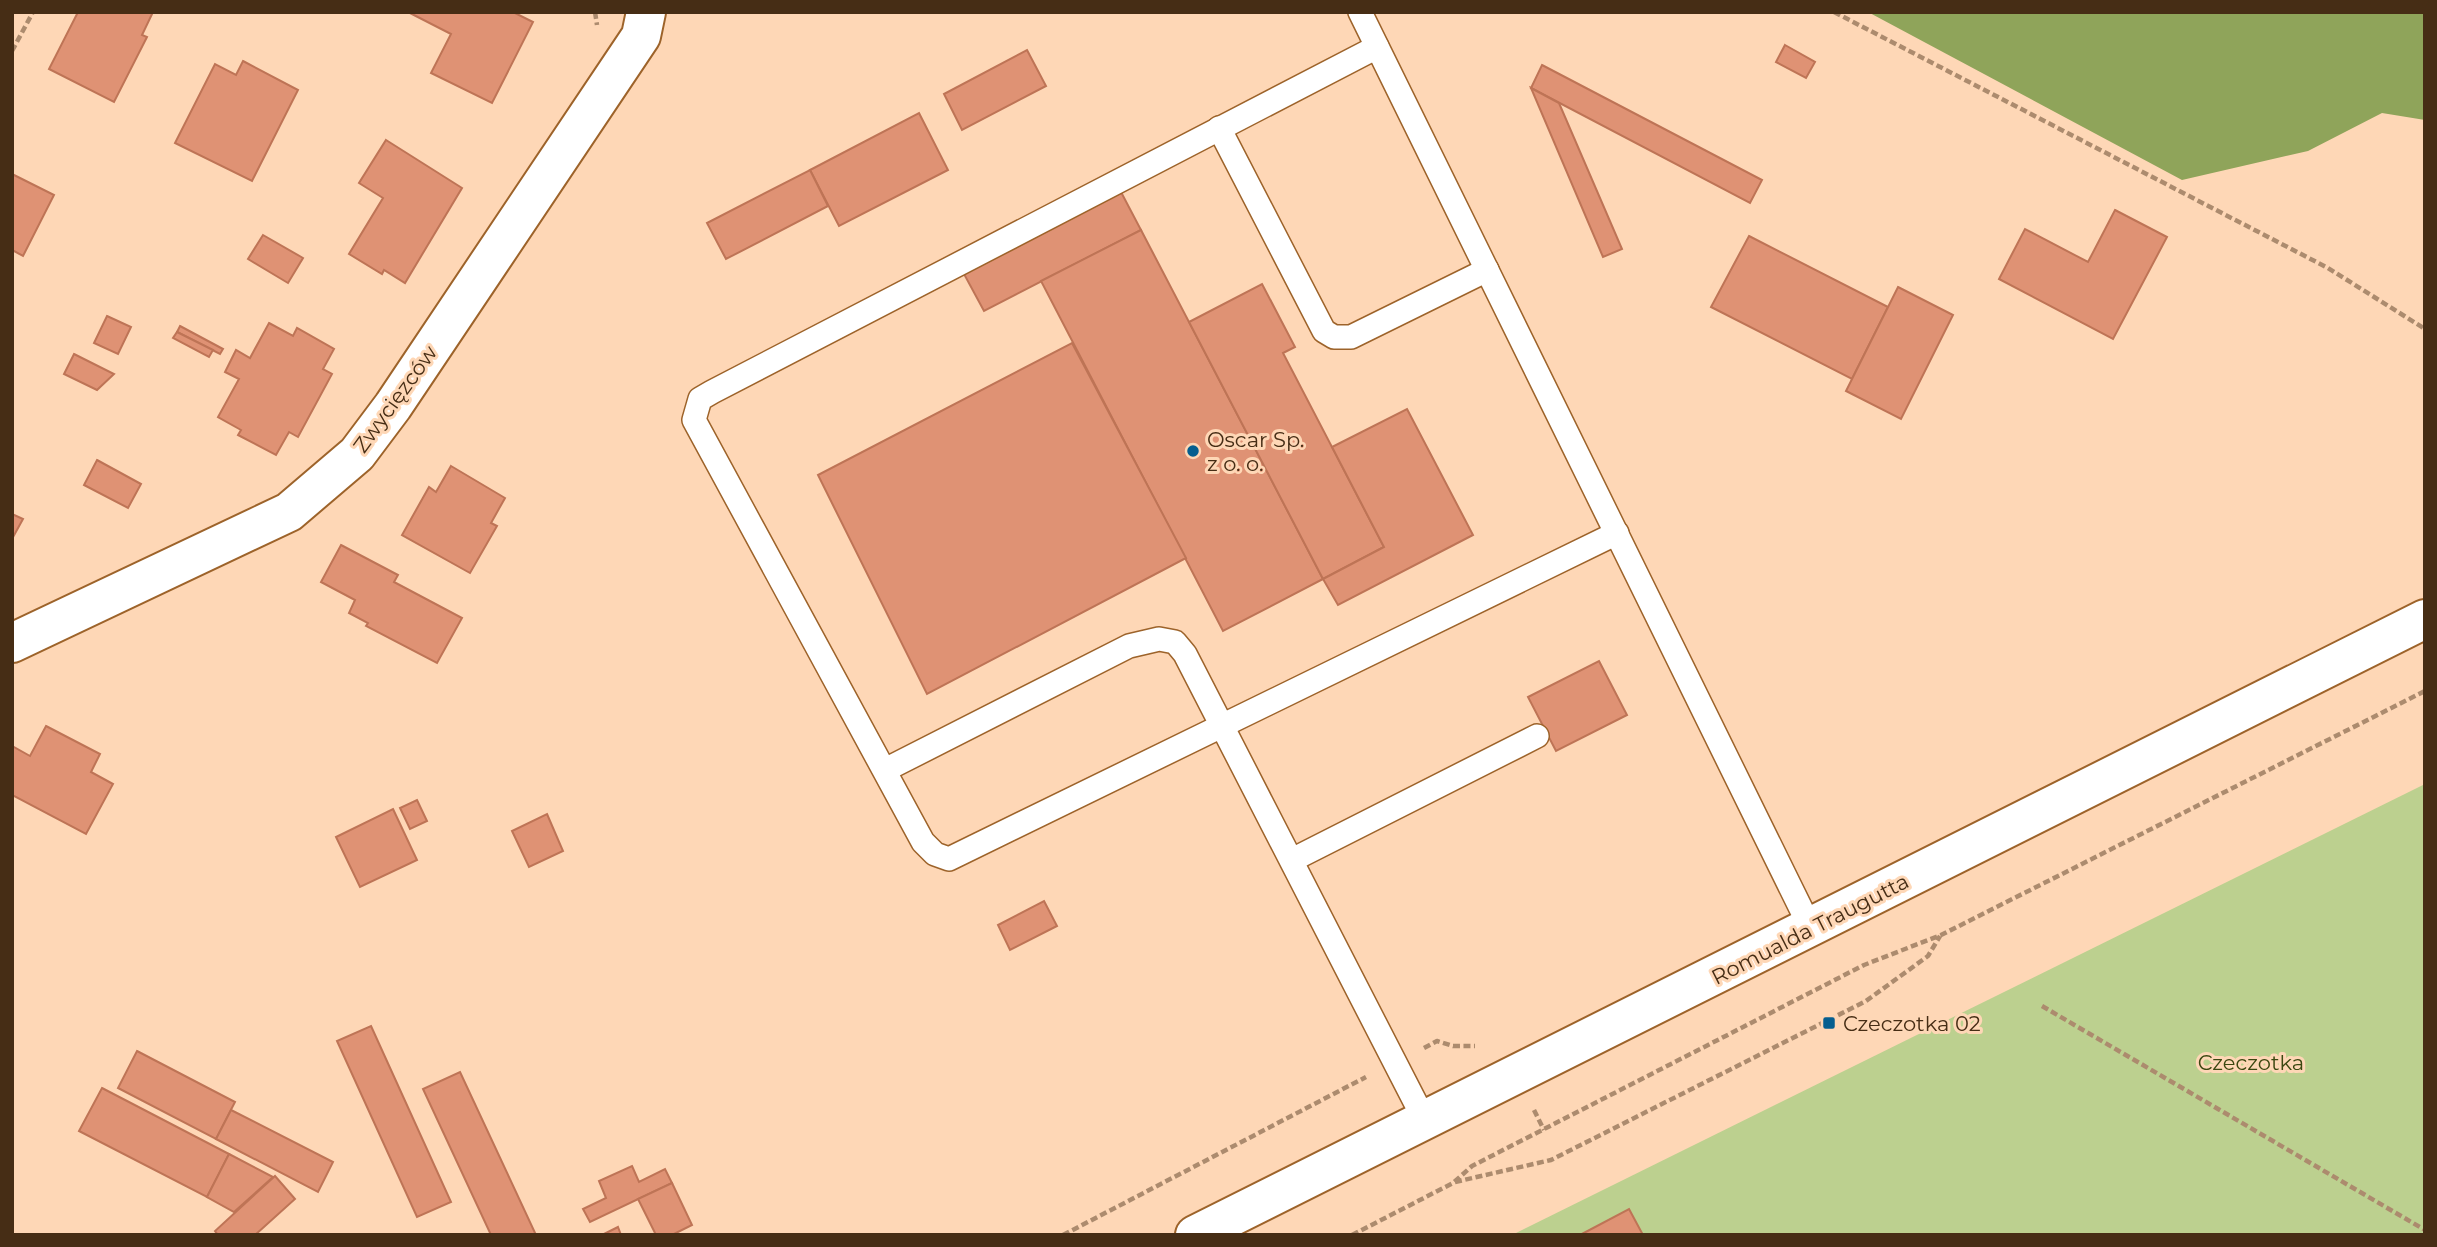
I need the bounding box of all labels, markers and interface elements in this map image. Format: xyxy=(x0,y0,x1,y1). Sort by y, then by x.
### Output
street label: Zwycięzców xyxy=(348,340,443,457)
place label: Oscar Sp. z o. o. xyxy=(1207,427,1304,476)
marker: Oscar Sp. z o. o. xyxy=(1185,443,1201,459)
street label: Romualda Traugutta xyxy=(1707,868,1913,990)
place label: Czeczotka 02 xyxy=(1843,1011,1981,1036)
marker: Czeczotka 02 xyxy=(1821,1015,1837,1031)
park label: Czeczotka xyxy=(2198,1050,2304,1075)

